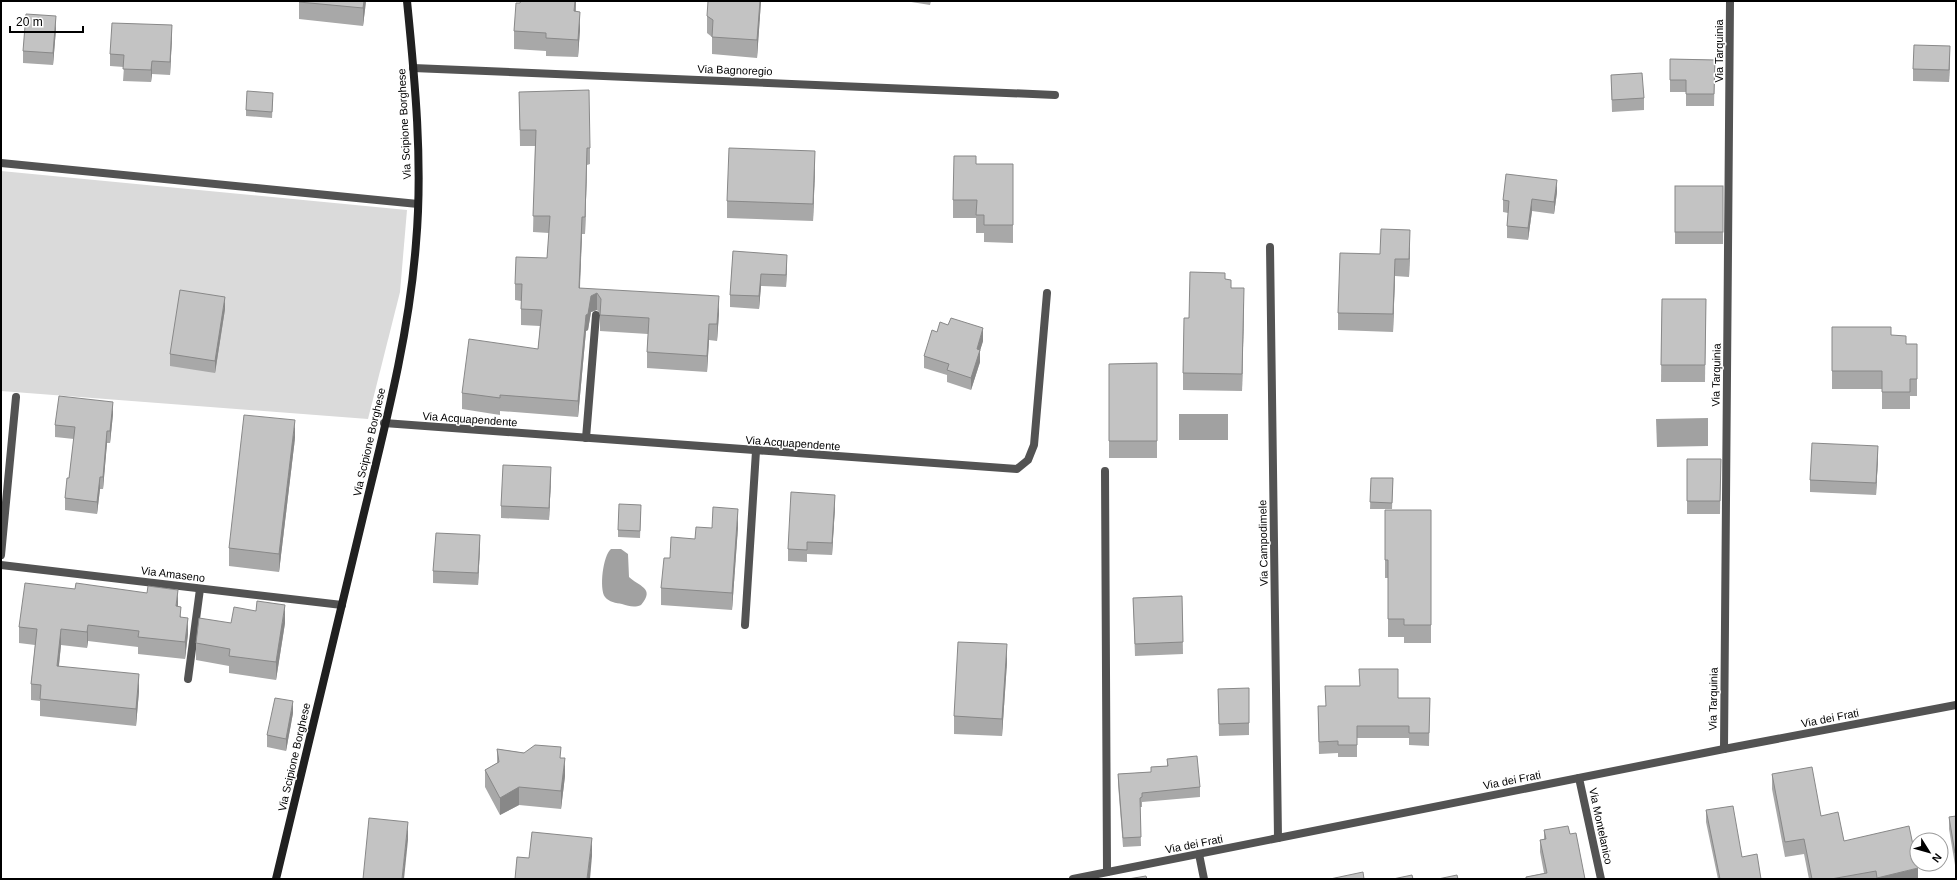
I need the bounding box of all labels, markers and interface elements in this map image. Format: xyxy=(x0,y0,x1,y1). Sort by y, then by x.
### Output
scale bar xyxy=(10,8,83,34)
text: 20 m xyxy=(16,15,43,29)
street label: Via Tarquinia xyxy=(1713,19,1725,83)
street label: Via Bagnoregio xyxy=(697,63,773,77)
street label: Via Scipione Borghese xyxy=(395,68,413,180)
street label: Via Tarquinia xyxy=(1709,342,1723,407)
street label: Via Scipione Borghese xyxy=(351,387,387,497)
street label: Via Acquapendente xyxy=(422,410,518,428)
street label: Via Acquapendente xyxy=(745,434,841,452)
street label: Via Campodimele xyxy=(1256,500,1270,586)
street label: Via Amaseno xyxy=(140,564,206,584)
street label: Via Tarquinia xyxy=(1706,666,1720,731)
street label: Via Scipione Borghese xyxy=(276,702,312,812)
street label: Via dei Frati xyxy=(1800,707,1860,729)
street label: Via dei Frati xyxy=(1482,769,1542,791)
street label: Via Montelanico xyxy=(1587,787,1615,865)
north arrow xyxy=(1909,832,1949,872)
street label: Via dei Frati xyxy=(1164,833,1224,855)
text: N xyxy=(1930,851,1944,865)

